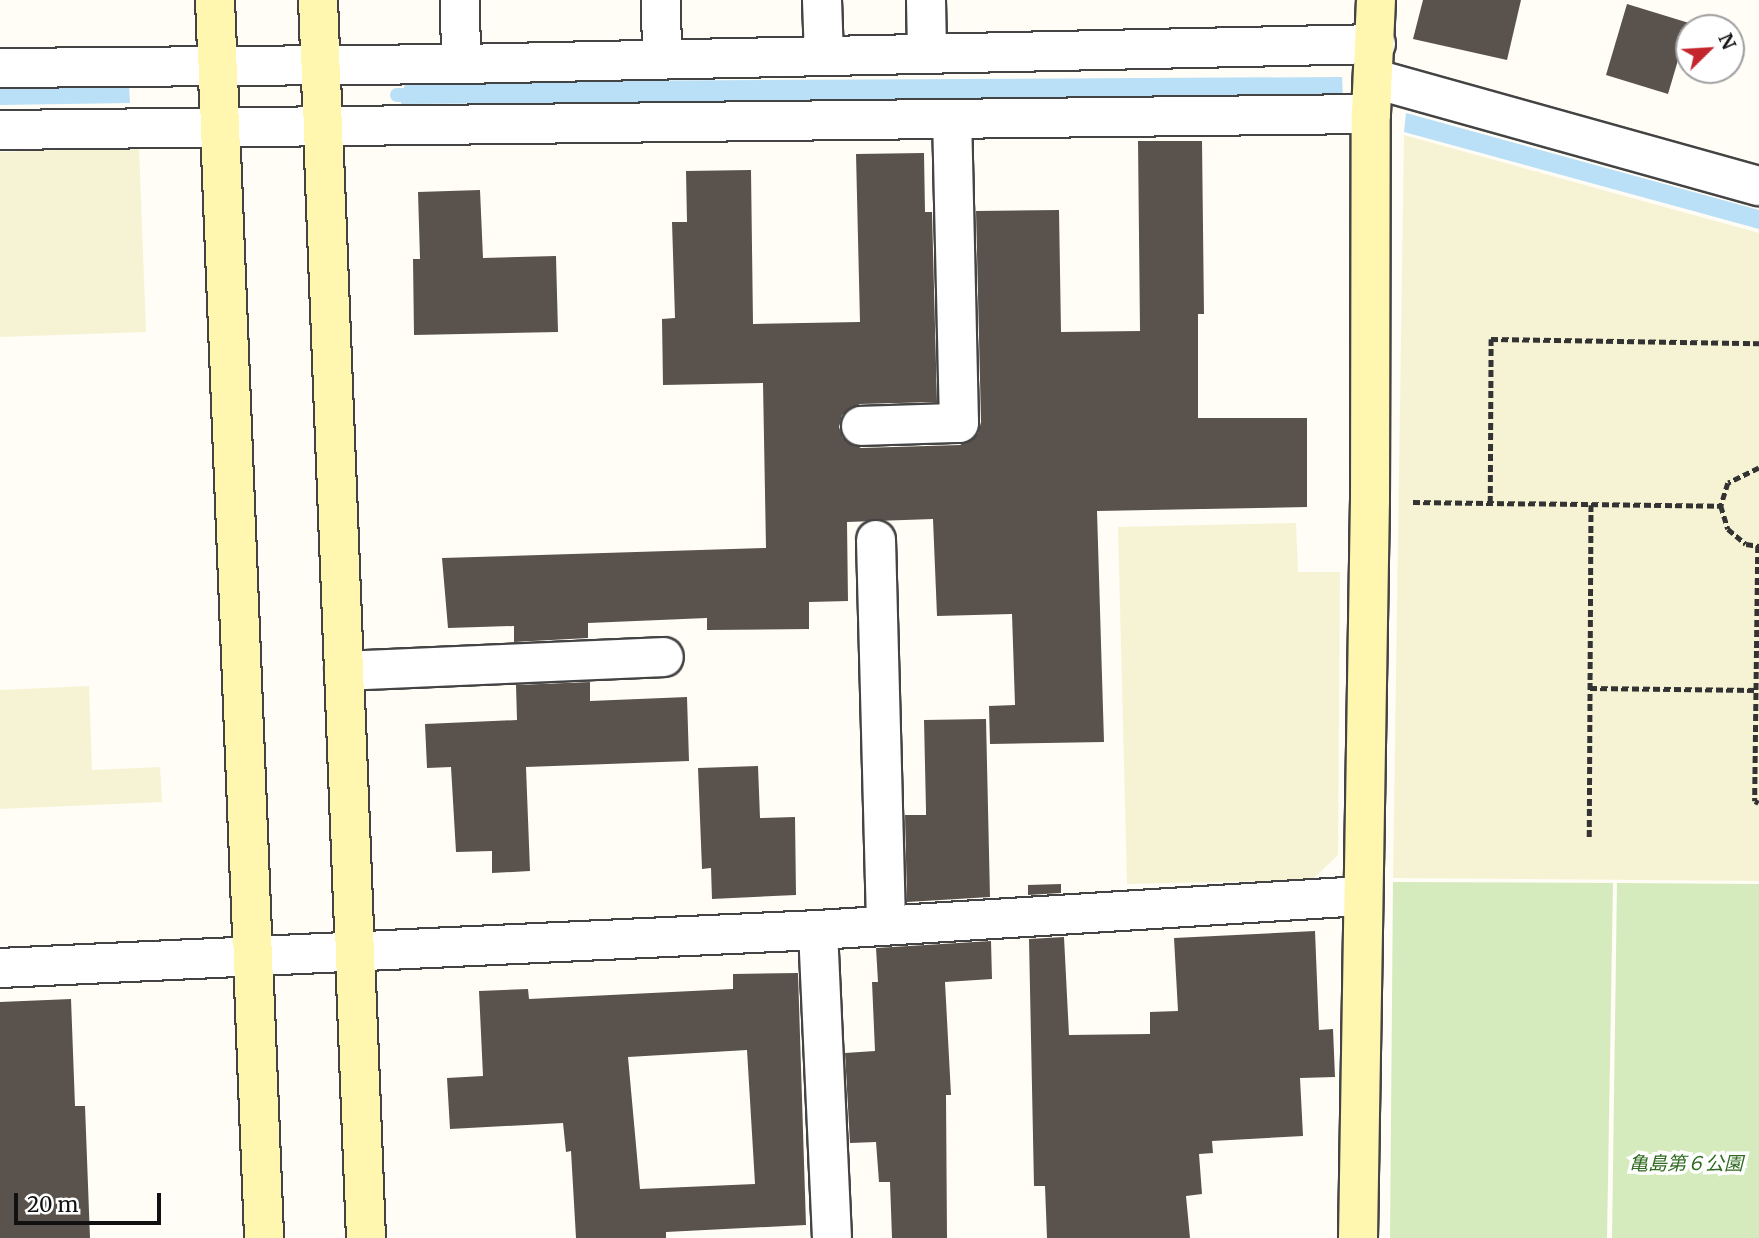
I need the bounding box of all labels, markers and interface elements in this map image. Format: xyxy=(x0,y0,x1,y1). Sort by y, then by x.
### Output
north arrow xyxy=(1675,14,1745,84)
text: N xyxy=(1713,30,1741,53)
park label: 亀島第６公園 xyxy=(1629,1153,1743,1175)
scale bar xyxy=(18,1178,164,1222)
text: 20 m xyxy=(27,1191,78,1218)

